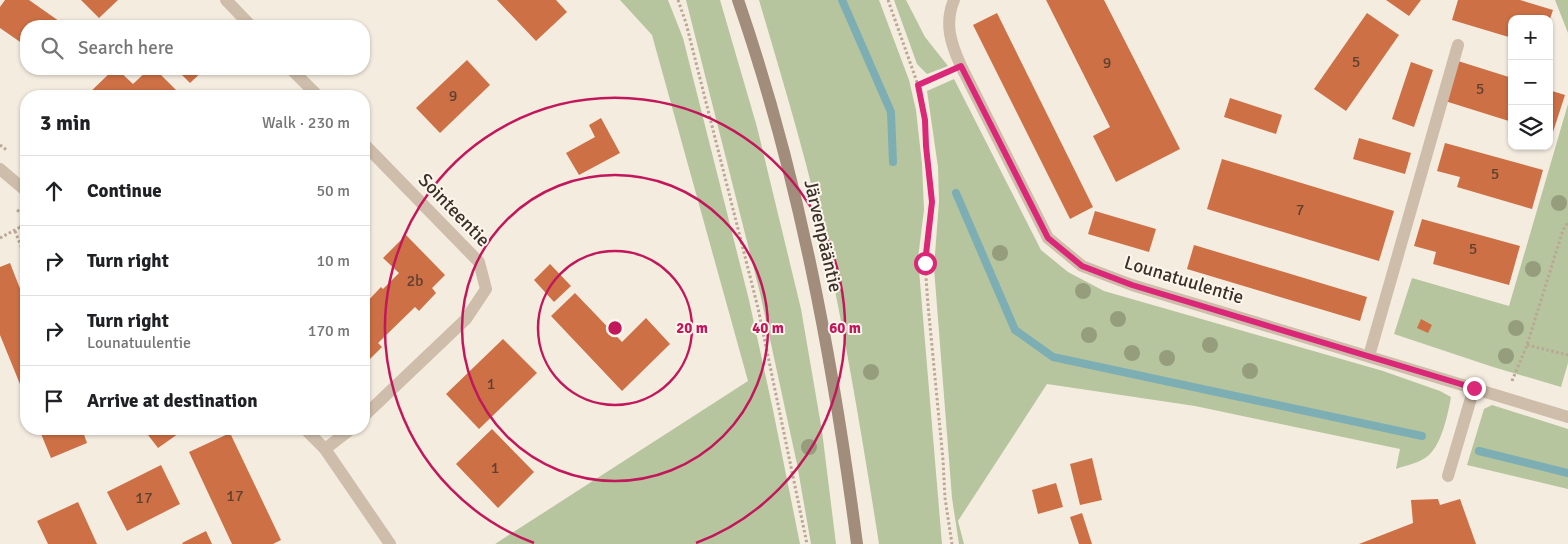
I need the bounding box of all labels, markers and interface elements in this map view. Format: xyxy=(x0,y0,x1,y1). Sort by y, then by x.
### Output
map controls xyxy=(1508,15,1553,150)
button: + xyxy=(1508,15,1553,60)
search box xyxy=(20,20,370,75)
icon: search xyxy=(38,34,66,62)
text: Search here xyxy=(78,36,174,60)
house number: 5 xyxy=(1352,52,1360,72)
house number: 9 xyxy=(1103,53,1111,73)
button: − xyxy=(1508,60,1553,105)
house number: 5 xyxy=(1476,79,1484,99)
house number: 9 xyxy=(449,86,457,106)
button: layers xyxy=(1508,105,1553,150)
text: 3 min xyxy=(40,110,91,136)
text: Walk · 230 m xyxy=(262,113,350,133)
house number: 5 xyxy=(1491,164,1499,184)
street label: Sointeentie xyxy=(413,168,495,252)
icon: ahead xyxy=(40,177,68,205)
street label: Järvenpääntie xyxy=(798,177,848,295)
text: Continue xyxy=(87,179,162,203)
text: 50 m xyxy=(316,181,350,201)
house number: 7 xyxy=(1296,200,1304,220)
house number: 5 xyxy=(1469,239,1477,259)
icon: right xyxy=(40,247,68,275)
text: Turn right xyxy=(87,249,169,273)
street label: Lounatuulentie xyxy=(1121,250,1247,310)
text: 10 m xyxy=(316,251,350,271)
route start xyxy=(914,252,937,275)
house number: 2b xyxy=(406,271,424,291)
text: Turn right xyxy=(87,309,169,333)
icon: right xyxy=(40,317,68,345)
centre of rings xyxy=(606,319,624,337)
text: 20 m xyxy=(676,319,708,337)
text: 40 m xyxy=(752,319,784,337)
text: 60 m xyxy=(829,319,861,337)
text: 170 m xyxy=(308,321,350,341)
text: Lounatuulentie xyxy=(87,333,191,353)
house number: 1 xyxy=(487,374,495,394)
route end xyxy=(1463,377,1486,400)
icon: arrive xyxy=(40,387,68,415)
text: Arrive at destination xyxy=(87,389,258,413)
house number: 1 xyxy=(491,458,499,478)
house number: 17 xyxy=(226,486,244,506)
house number: 17 xyxy=(135,488,153,508)

